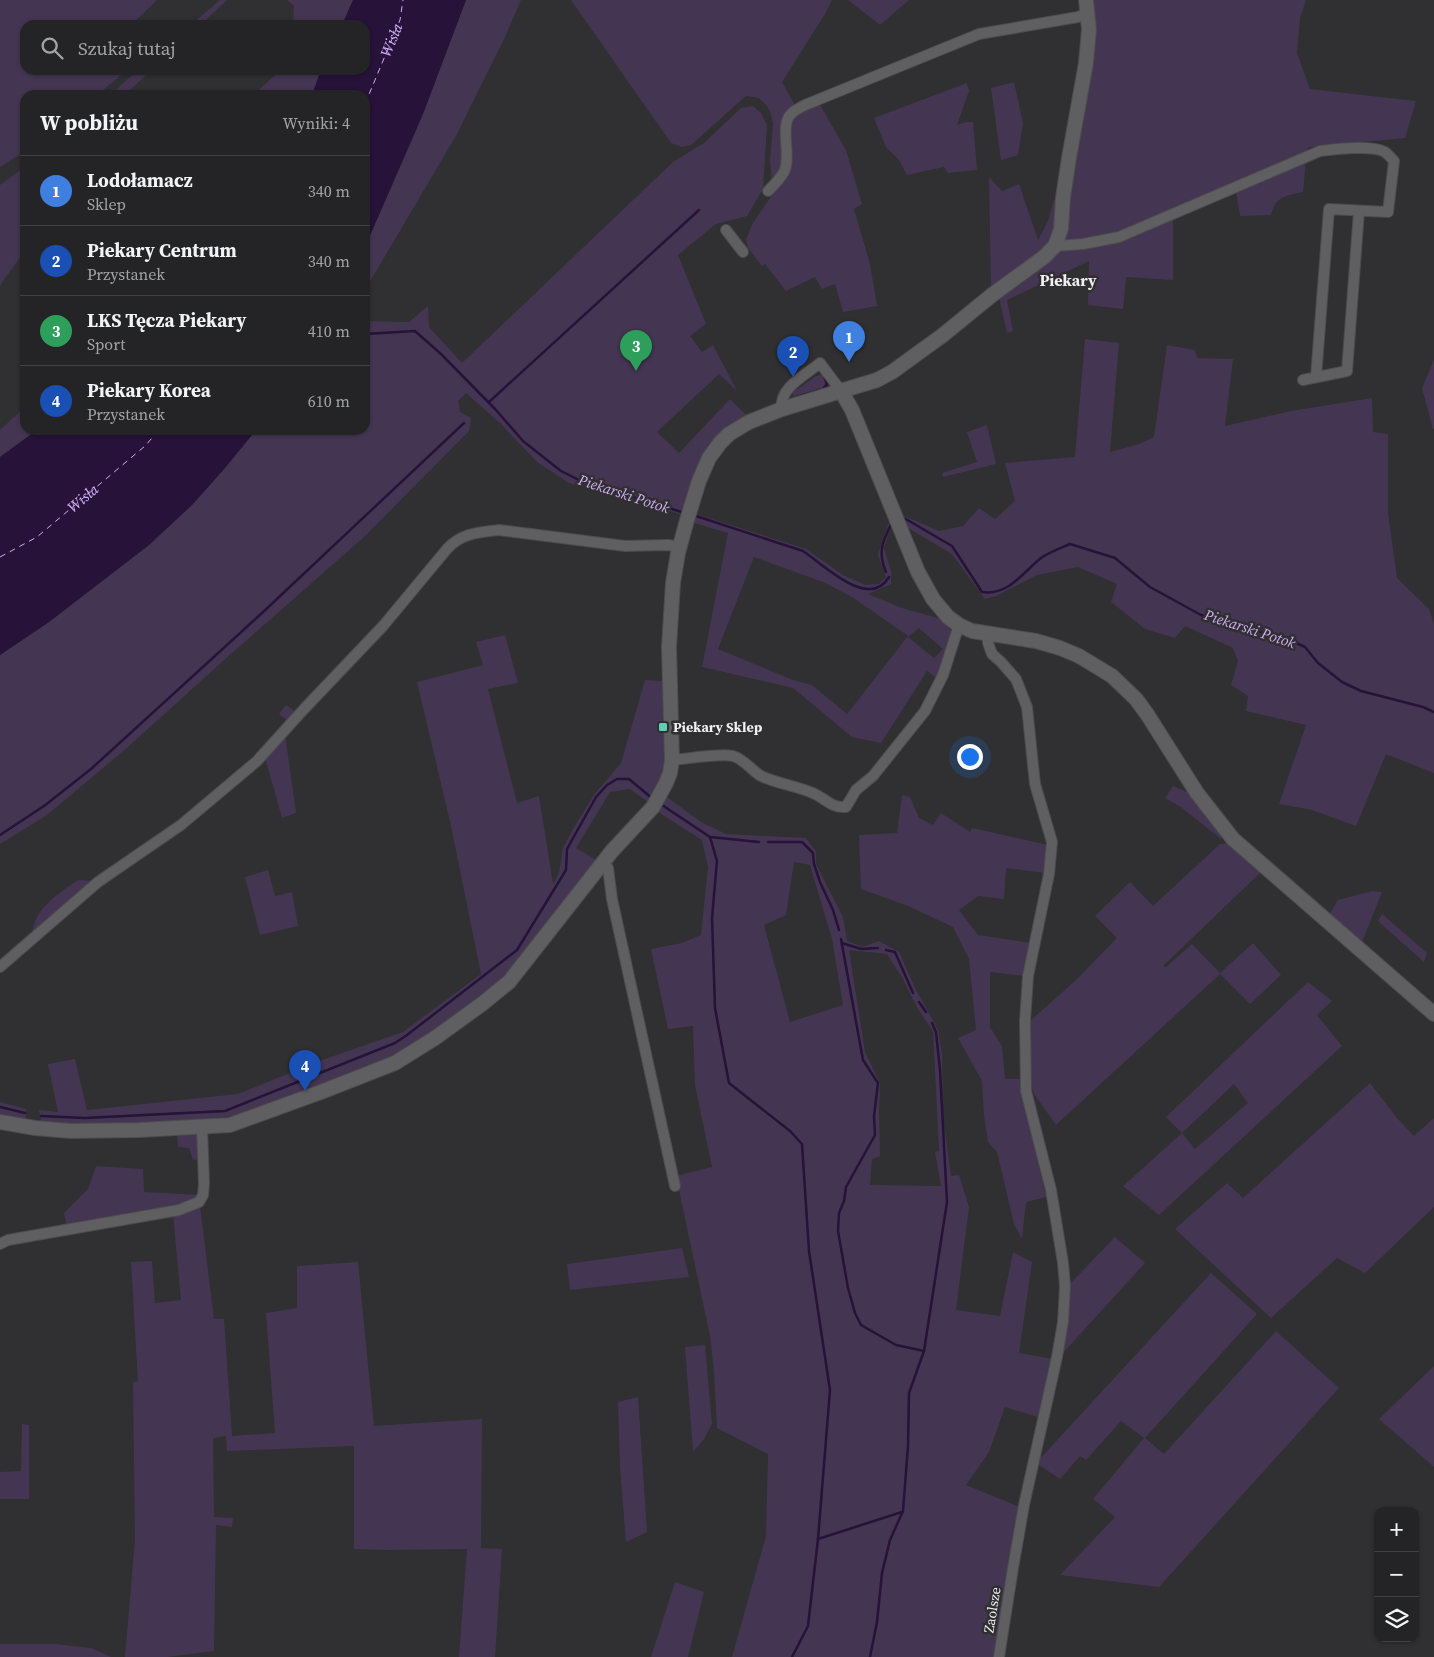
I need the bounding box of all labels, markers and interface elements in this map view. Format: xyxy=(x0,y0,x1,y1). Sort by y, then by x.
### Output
search box xyxy=(20,20,370,75)
water label: Wisła xyxy=(375,20,408,60)
icon: search xyxy=(38,34,66,62)
text: Szukaj tutaj xyxy=(78,35,176,61)
text: W pobliżu xyxy=(40,108,138,137)
text: Wyniki: 4 xyxy=(283,112,350,134)
text: Lodołamacz xyxy=(87,167,193,193)
text: 1 xyxy=(52,180,60,202)
text: 340 m xyxy=(308,180,350,202)
text: Sklep xyxy=(87,193,126,215)
text: Piekary Centrum xyxy=(87,237,237,263)
text: 2 xyxy=(52,250,60,272)
text: 340 m xyxy=(308,250,350,272)
text: Przystanek xyxy=(87,263,165,285)
district label: Piekary xyxy=(1039,269,1097,291)
text: LKS Tęcza Piekary xyxy=(87,307,247,333)
text: 3 xyxy=(52,320,60,342)
text: 410 m xyxy=(308,320,350,342)
pin: 1 xyxy=(833,321,865,362)
pin: 3 xyxy=(620,330,652,371)
text: Sport xyxy=(87,333,125,355)
pin: 2 xyxy=(777,336,809,377)
text: Piekary Korea xyxy=(87,377,211,403)
text: 4 xyxy=(52,390,60,412)
text: 610 m xyxy=(308,390,350,412)
text: Przystanek xyxy=(87,403,165,425)
water label: Piekarski Potok xyxy=(575,469,673,518)
water label: Wisła xyxy=(62,479,103,517)
water label: Piekarski Potok xyxy=(1201,604,1299,653)
place label: Piekary Sklep xyxy=(673,717,763,737)
marker: Piekary Sklep xyxy=(657,721,669,733)
your location xyxy=(957,744,983,770)
pin: 4 xyxy=(289,1050,321,1091)
map controls xyxy=(1374,1507,1419,1642)
button: + xyxy=(1374,1507,1419,1552)
button: − xyxy=(1374,1552,1419,1597)
street label: Zaolsze xyxy=(979,1586,1005,1634)
button: layers xyxy=(1374,1597,1419,1642)

